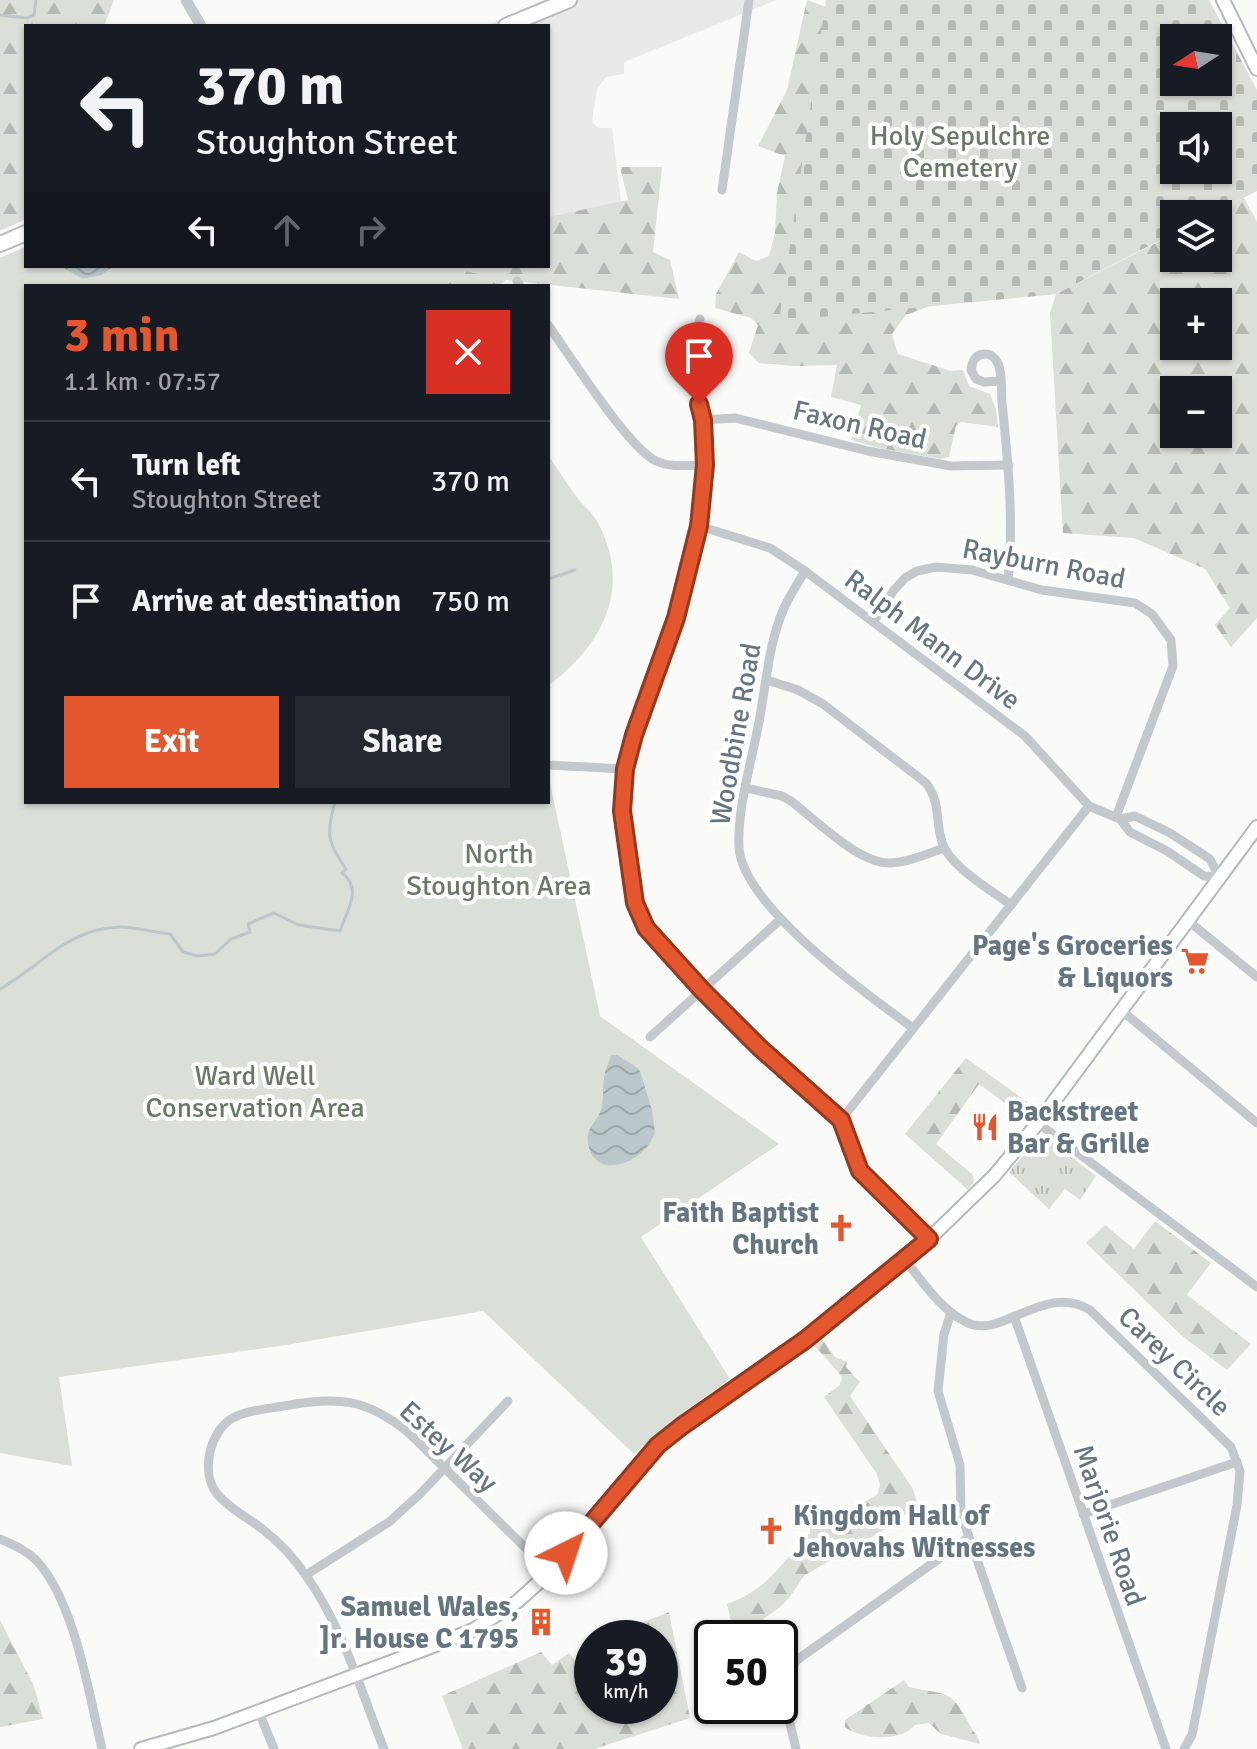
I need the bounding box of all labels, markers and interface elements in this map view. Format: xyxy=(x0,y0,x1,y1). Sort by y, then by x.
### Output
north arrow xyxy=(1160,24,1232,96)
map controls xyxy=(1160,24,1232,448)
text: 370 m xyxy=(196,51,344,120)
icon: left xyxy=(64,56,168,160)
button: sound xyxy=(1160,112,1232,184)
park label: Holy Sepulchre Cemetery xyxy=(870,119,1050,185)
text: Stoughton Street xyxy=(196,120,458,165)
button: layers xyxy=(1160,200,1232,272)
icon: left xyxy=(181,208,225,252)
icon: ahead xyxy=(265,208,309,252)
icon: right xyxy=(349,208,393,252)
button: + xyxy=(1160,288,1232,360)
text: 3 min xyxy=(64,306,180,365)
button: close xyxy=(426,310,510,394)
pin xyxy=(665,322,733,404)
icon: arrive xyxy=(677,334,721,378)
text: 1.1 km · 07:57 xyxy=(64,366,221,398)
button: − xyxy=(1160,376,1232,448)
street label: Faxon Road xyxy=(790,393,930,457)
text: Turn left xyxy=(132,447,241,484)
icon: left xyxy=(64,459,108,503)
text: 370 m xyxy=(431,463,510,500)
text: Stoughton Street xyxy=(132,484,321,516)
street label: Rayburn Road xyxy=(959,532,1128,596)
street label: Ralph Mann Drive xyxy=(838,563,1027,717)
icon: arrive xyxy=(64,579,108,623)
text: Arrive at destination xyxy=(132,583,401,620)
text: 750 m xyxy=(431,583,510,620)
street label: Woodbine Road xyxy=(703,640,769,828)
button: Exit xyxy=(64,696,279,788)
button: Share xyxy=(295,696,510,788)
park label: North Stoughton Area xyxy=(406,837,592,903)
place label: Page's Groceries & Liquors xyxy=(972,929,1173,995)
supermarket icon: Page's Groceries & Liquors xyxy=(1180,946,1210,976)
park label: Ward Well Conservation Area xyxy=(145,1059,365,1125)
place label: Backstreet Bar & Grille xyxy=(1007,1095,1150,1161)
restaurant icon: Backstreet Bar & Grille xyxy=(970,1112,1000,1142)
place label: Faith Baptist Church xyxy=(662,1196,819,1262)
church icon: Faith Baptist Church xyxy=(826,1213,856,1243)
street label: Carey Circle xyxy=(1111,1300,1238,1424)
street label: Estey Way xyxy=(392,1394,504,1500)
street label: Marjorie Road xyxy=(1066,1440,1153,1610)
place label: Kingdom Hall of Jehovahs Witnesses xyxy=(793,1499,1036,1565)
position arrow xyxy=(524,1511,608,1595)
church icon: Kingdom Hall of Jehovahs Witnesses xyxy=(756,1516,786,1546)
place label: Samuel Wales, ]r. House C 1795 xyxy=(319,1590,519,1656)
building icon: Samuel Wales, ]r. House C 1795 xyxy=(526,1607,556,1637)
speed limit sign: 50 xyxy=(694,1620,798,1724)
text: 39 xyxy=(604,1637,648,1687)
text: km/h xyxy=(603,1679,649,1704)

